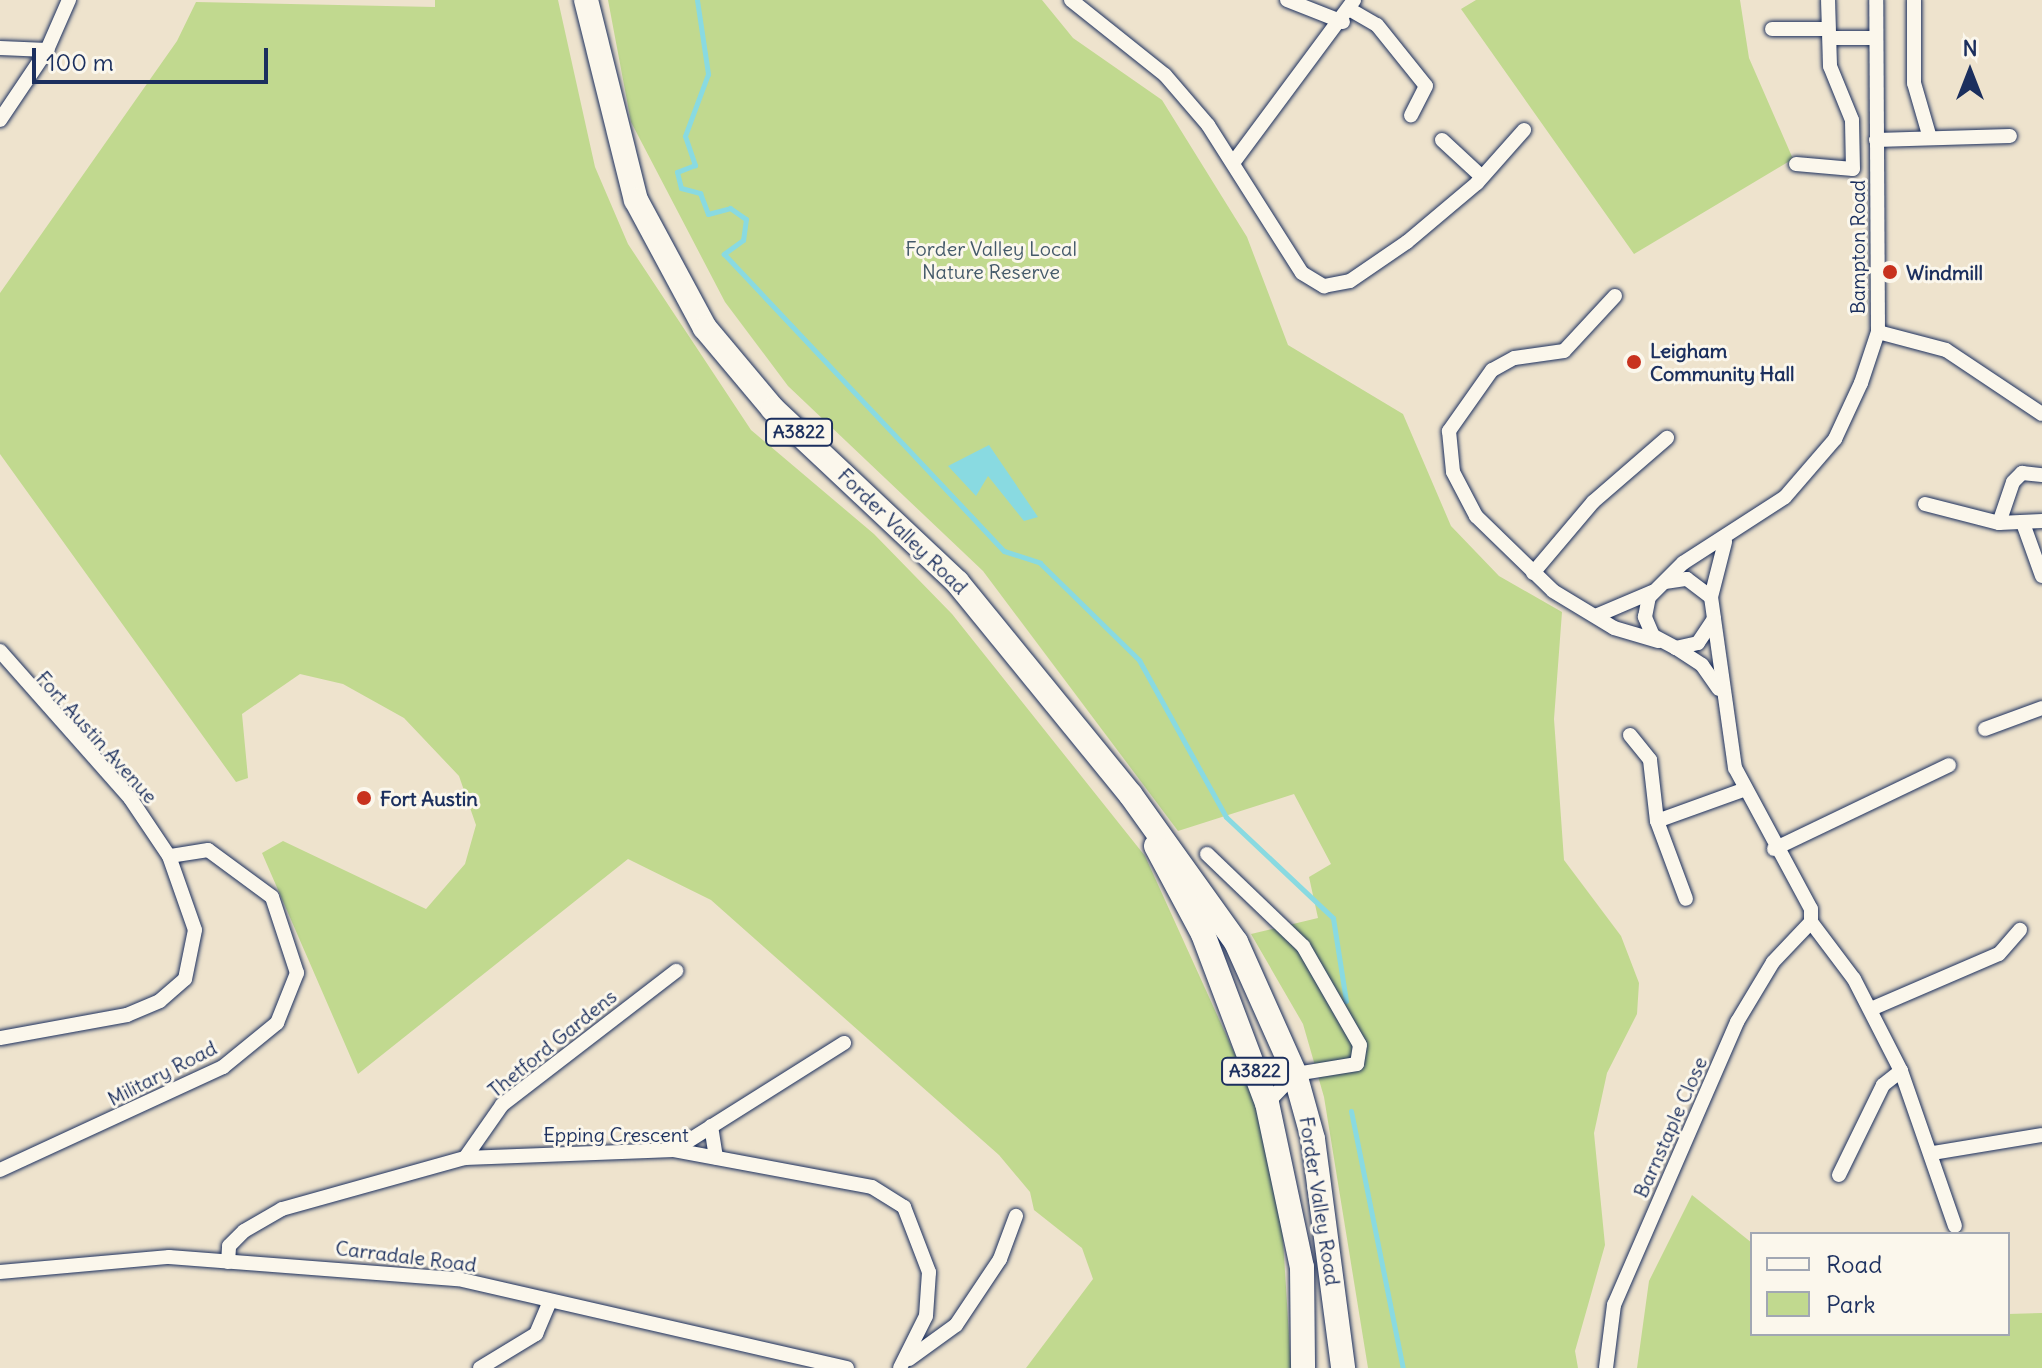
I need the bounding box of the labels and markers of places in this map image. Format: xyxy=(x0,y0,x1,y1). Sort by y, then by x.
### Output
place label: Windmill xyxy=(1906,260,1983,284)
marker: Windmill xyxy=(1881,263,1899,281)
place label: Leigham Community Hall xyxy=(1650,338,1795,385)
marker: Leigham Community Hall xyxy=(1625,353,1643,371)
place label: Fort Austin xyxy=(380,786,478,810)
marker: Fort Austin xyxy=(355,789,373,807)

